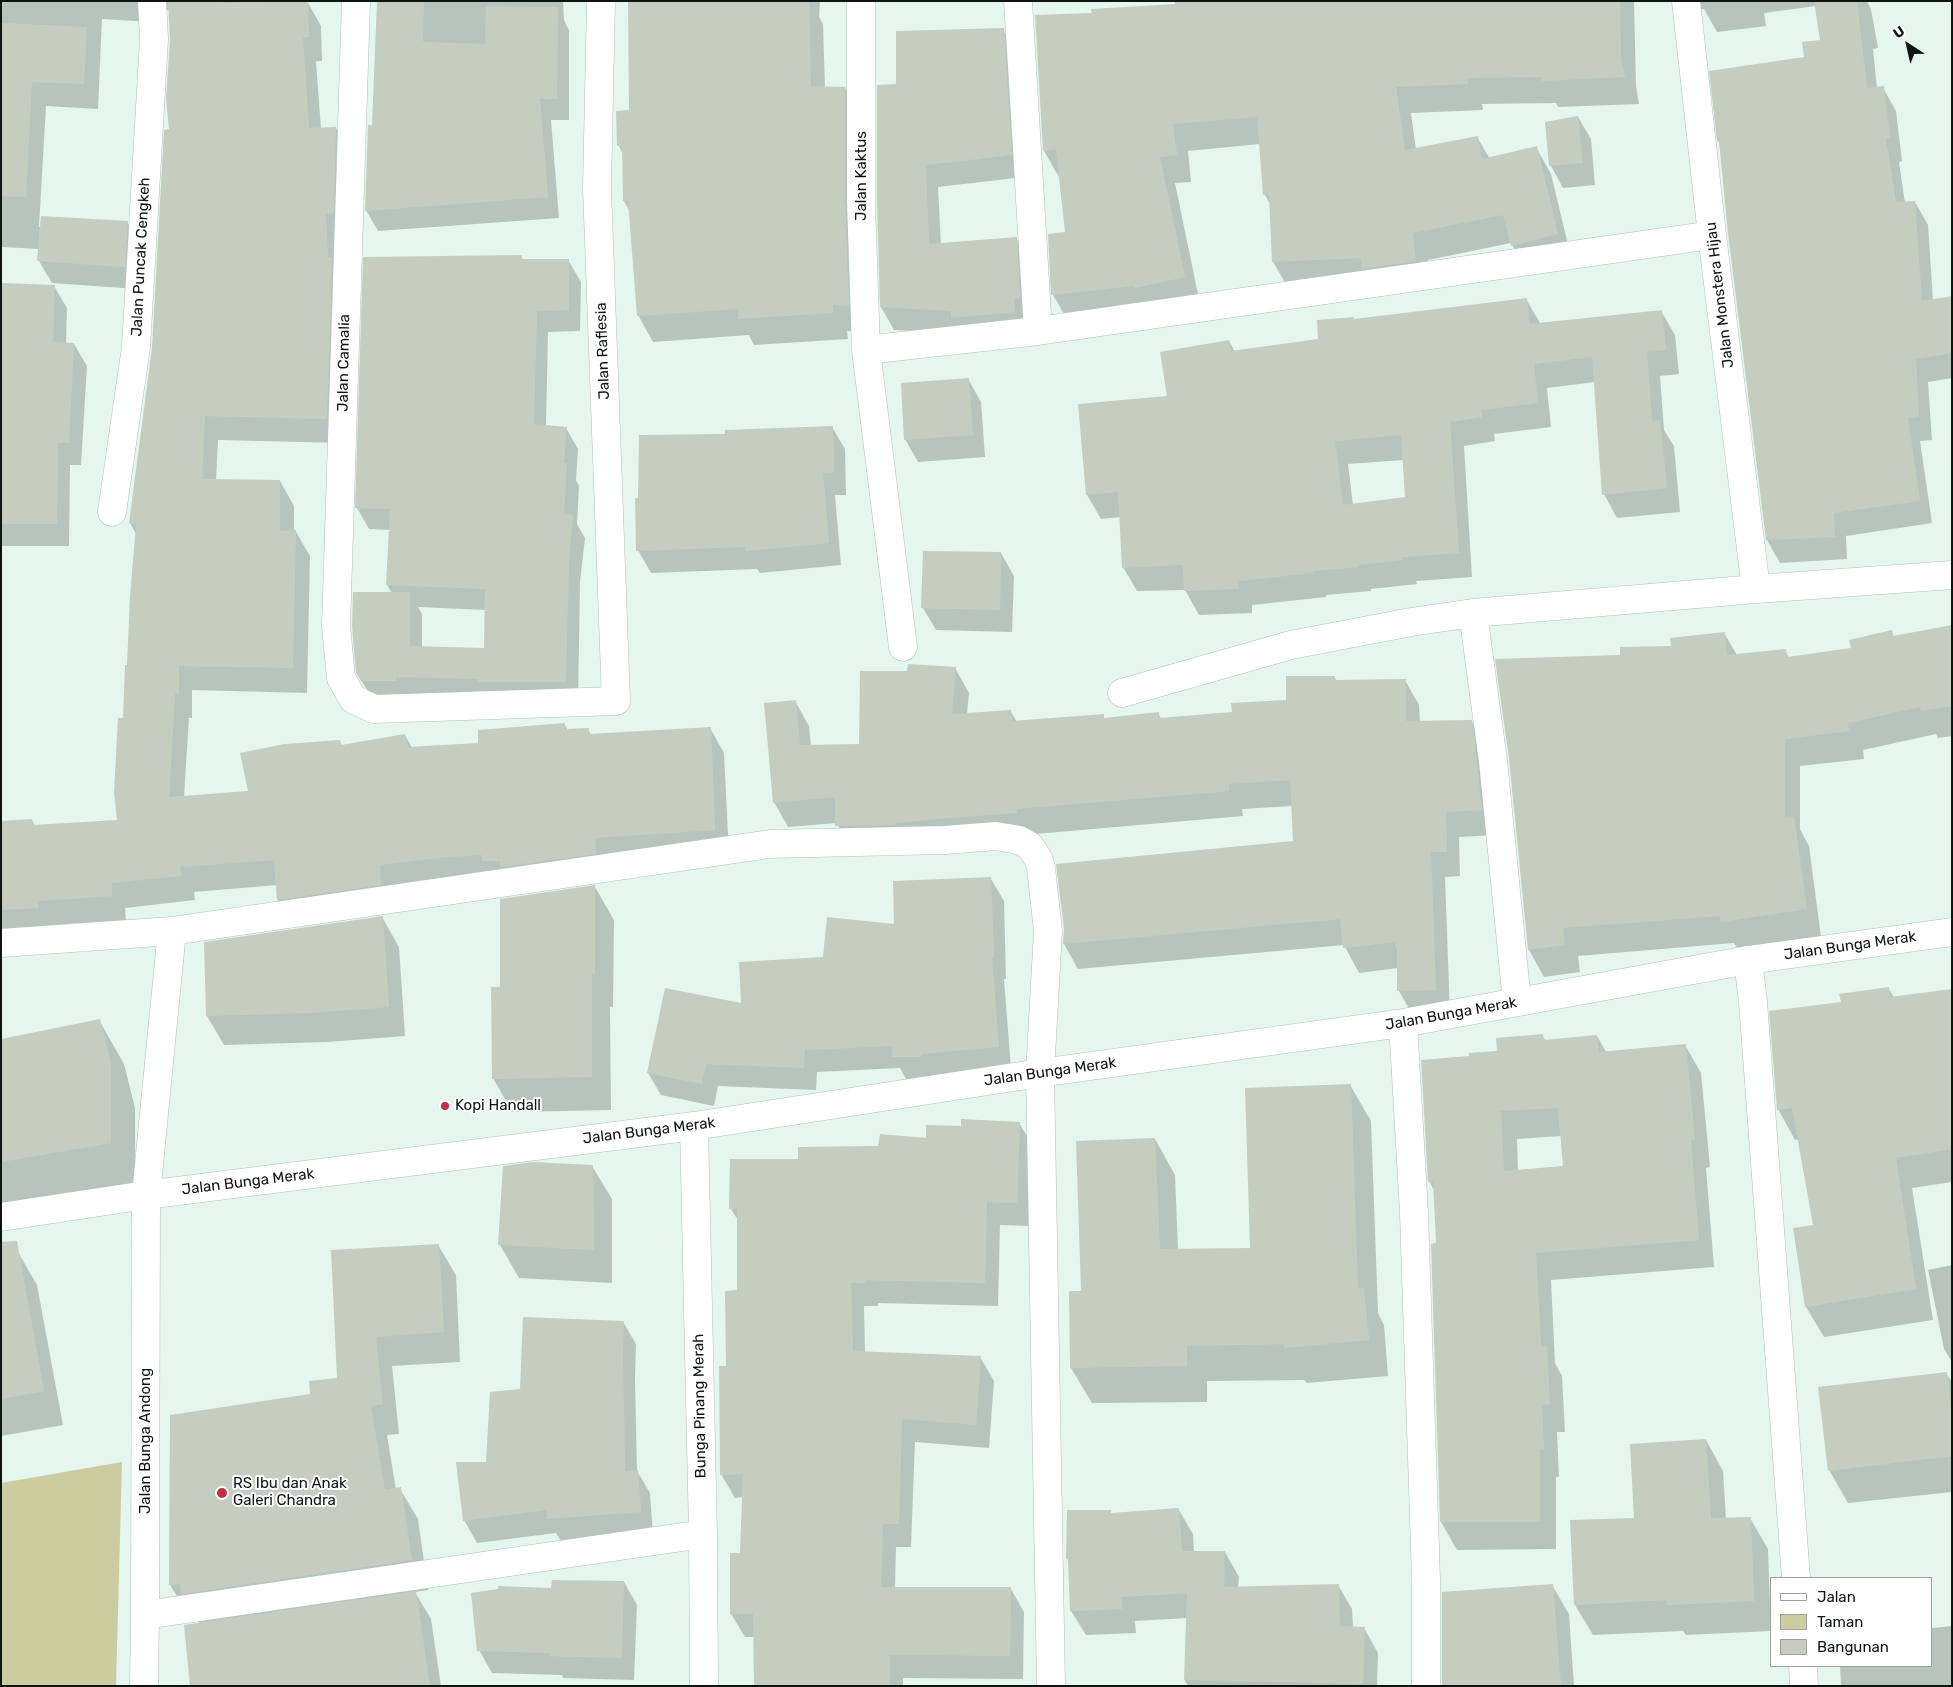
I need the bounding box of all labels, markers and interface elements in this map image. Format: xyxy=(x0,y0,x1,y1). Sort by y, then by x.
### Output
north arrow xyxy=(1883,20,1933,70)
text: U xyxy=(1890,22,1908,42)
street label: Jalan Kaktus xyxy=(853,131,871,221)
street label: Jalan Puncak Cengkeh xyxy=(128,177,154,337)
street label: Jalan Monstera Hijau xyxy=(1702,221,1738,369)
street label: Jalan Raflesia xyxy=(592,302,614,400)
street label: Jalan Camalia xyxy=(334,314,354,412)
street label: Jalan Bunga Merak xyxy=(1783,928,1917,964)
street label: Jalan Bunga Merak xyxy=(1384,994,1518,1034)
street label: Jalan Bunga Merak xyxy=(983,1054,1117,1090)
place label: Kopi Handall xyxy=(455,1097,541,1115)
marker: Kopi Handall xyxy=(439,1100,451,1112)
street label: Jalan Bunga Merak xyxy=(582,1114,716,1148)
street label: Jalan Bunga Merak xyxy=(181,1165,315,1199)
street label: Bunga Pinang Merah xyxy=(690,1334,710,1478)
street label: Jalan Bunga Andong xyxy=(137,1368,155,1514)
place label: RS Ibu dan Anak Galeri Chandra xyxy=(233,1475,347,1510)
marker: RS Ibu dan Anak Galeri Chandra xyxy=(215,1486,229,1500)
legend xyxy=(1770,1577,1933,1667)
text: Jalan xyxy=(1817,1588,1856,1606)
text: Taman xyxy=(1817,1613,1863,1631)
text: Bangunan xyxy=(1817,1638,1889,1656)

